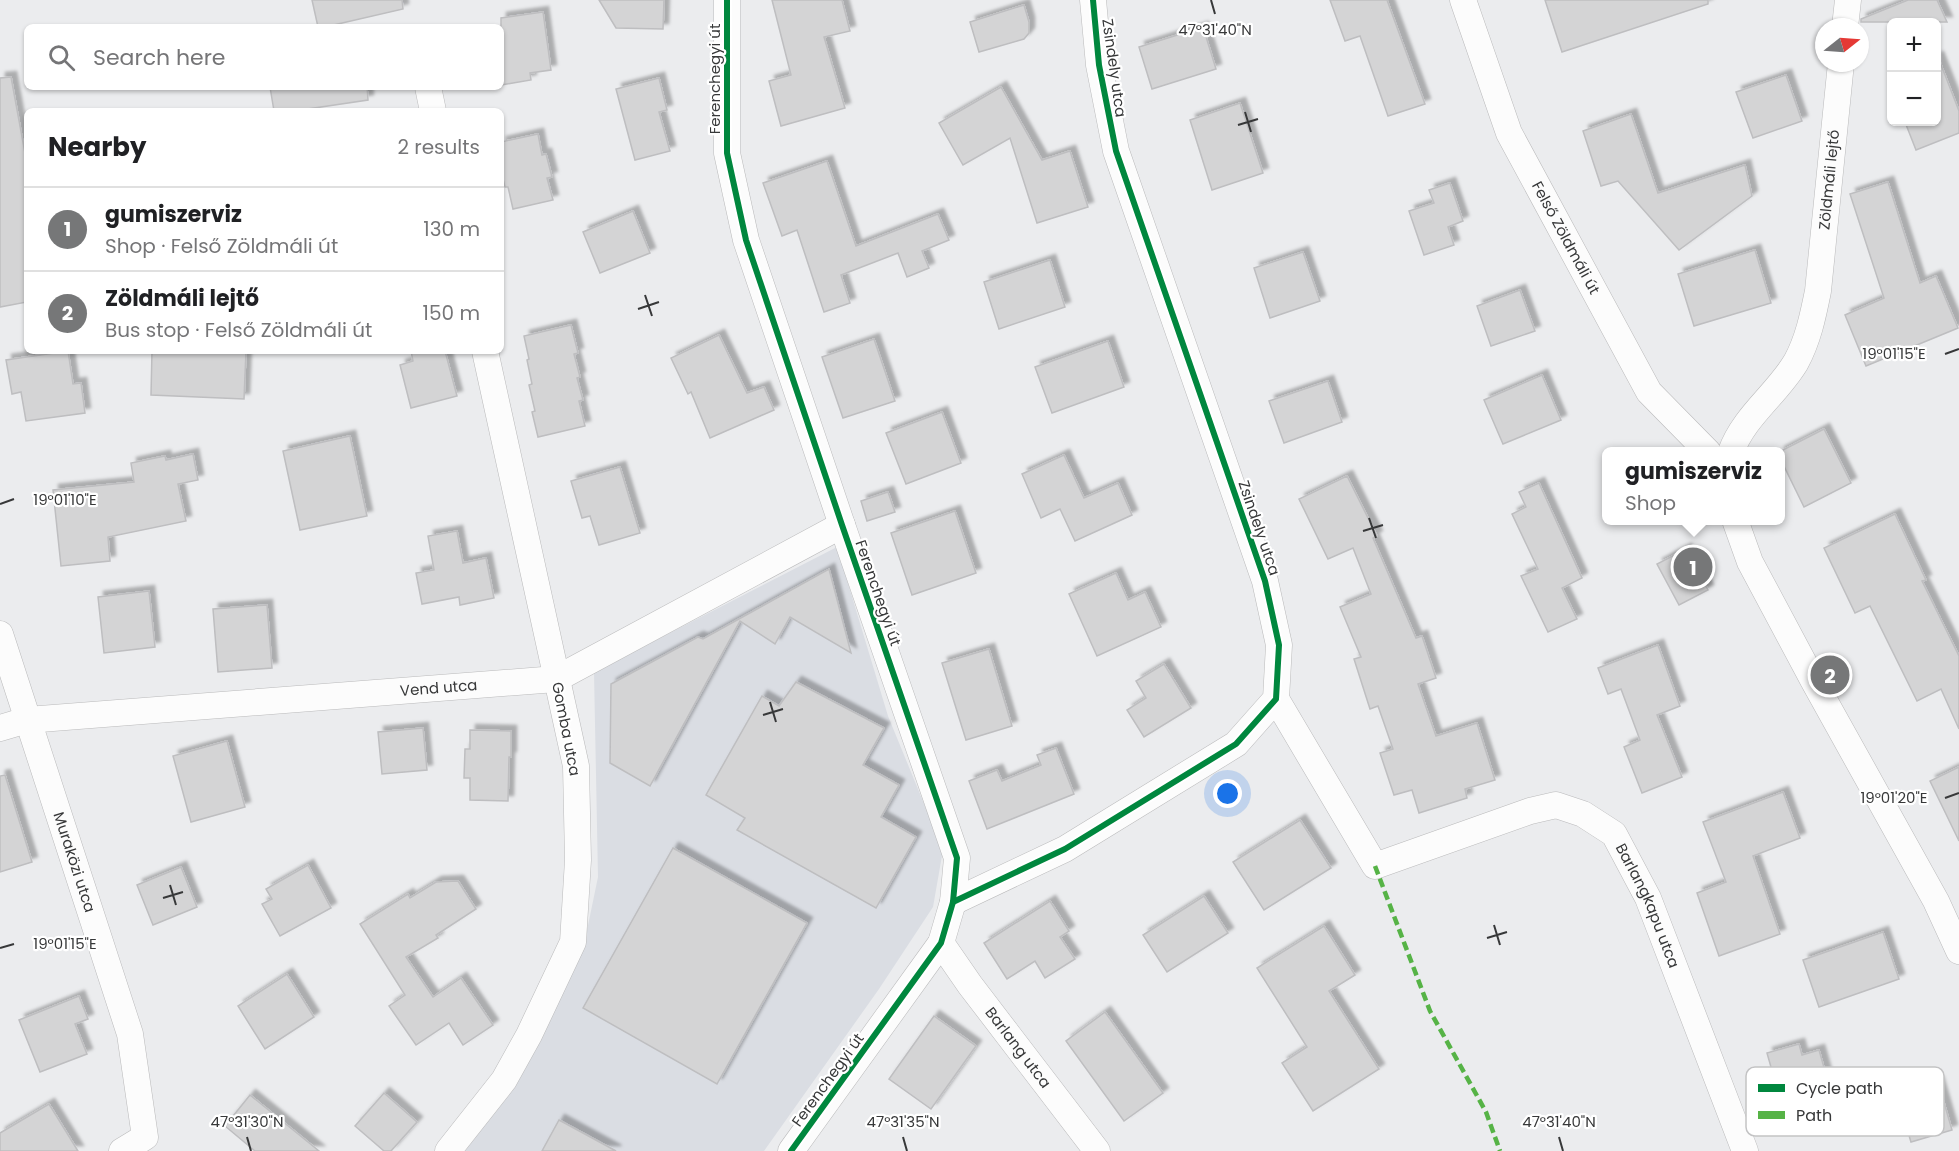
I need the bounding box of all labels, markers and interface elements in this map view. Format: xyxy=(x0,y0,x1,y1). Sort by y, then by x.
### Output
street label: Zsindely utca xyxy=(1097,17,1132,118)
north arrow xyxy=(1815,18,1869,72)
map controls xyxy=(1887,18,1941,126)
button: + xyxy=(1887,18,1941,72)
text: 47°31'40"N xyxy=(1178,19,1252,40)
search box xyxy=(24,24,504,90)
street label: Ferenchegyi út xyxy=(704,24,725,134)
icon: search xyxy=(45,41,78,74)
text: Search here xyxy=(93,42,226,73)
button: − xyxy=(1887,72,1941,126)
text: Nearby xyxy=(48,129,146,165)
street label: Zöldmáli lejtő xyxy=(1813,129,1844,231)
text: 2 results xyxy=(397,133,480,161)
street label: Felső Zöldmáli út xyxy=(1527,177,1605,298)
text: gumiszerviz xyxy=(105,199,242,230)
text: 1 xyxy=(64,215,71,243)
text: 130 m xyxy=(423,215,480,243)
text: Shop · Felső Zöldmáli út xyxy=(105,232,338,260)
text: Zöldmáli lejtő xyxy=(105,283,259,314)
text: 2 xyxy=(62,299,73,327)
text: 150 m xyxy=(423,299,480,327)
text: Bus stop · Felső Zöldmáli út xyxy=(105,316,372,344)
text: 19°01'15"E xyxy=(1862,343,1926,364)
popup xyxy=(1602,447,1785,525)
text: gumiszerviz xyxy=(1625,456,1762,487)
street label: Zsindely utca xyxy=(1233,478,1286,578)
text: 19°01'10"E xyxy=(33,489,97,510)
text: Shop xyxy=(1625,489,1676,517)
street label: Ferenchegyi út xyxy=(851,537,906,649)
pin: 1 xyxy=(1674,544,1712,590)
pin: 2 xyxy=(1810,652,1850,698)
street label: Vend utca xyxy=(399,674,478,701)
street label: Gomba utca xyxy=(547,680,586,778)
your location xyxy=(1213,779,1242,808)
text: 19°01'20"E xyxy=(1860,787,1928,808)
street label: Muraközi utca xyxy=(49,809,101,915)
street label: Barlangkapu utca xyxy=(1611,840,1685,971)
text: 19°01'15"E xyxy=(33,933,97,954)
street label: Barlang utca xyxy=(981,1003,1056,1092)
street label: Ferenchegyi út xyxy=(787,1029,869,1131)
legend xyxy=(1746,1067,1944,1136)
text: Cycle path xyxy=(1796,1077,1883,1100)
text: Path xyxy=(1796,1104,1832,1127)
text: 47°31'30"N xyxy=(211,1111,283,1132)
text: 47°31'35"N xyxy=(867,1111,939,1132)
text: 47°31'40"N xyxy=(1522,1111,1596,1132)

